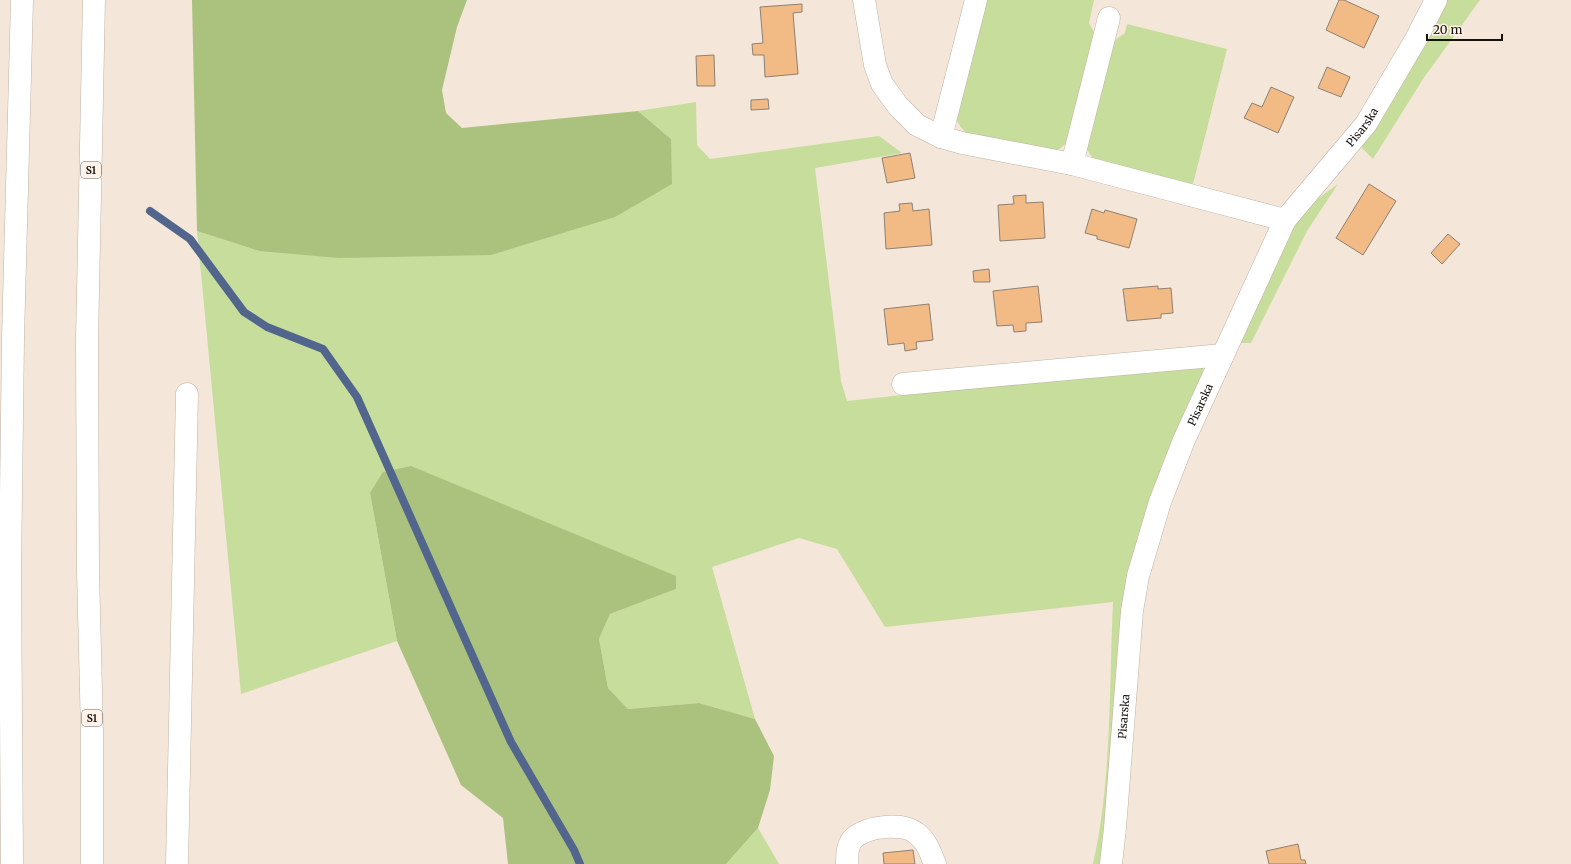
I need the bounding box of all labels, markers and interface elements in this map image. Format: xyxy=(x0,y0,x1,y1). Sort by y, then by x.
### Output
scale bar xyxy=(1427,16,1502,42)
text: 20 m xyxy=(1433,22,1462,37)
street label: Pisarska xyxy=(1343,105,1381,149)
road number: S1 xyxy=(81,162,101,178)
street label: Pisarska xyxy=(1184,381,1216,428)
street label: Pisarska xyxy=(1115,693,1132,740)
road number: S1 xyxy=(82,710,102,726)

